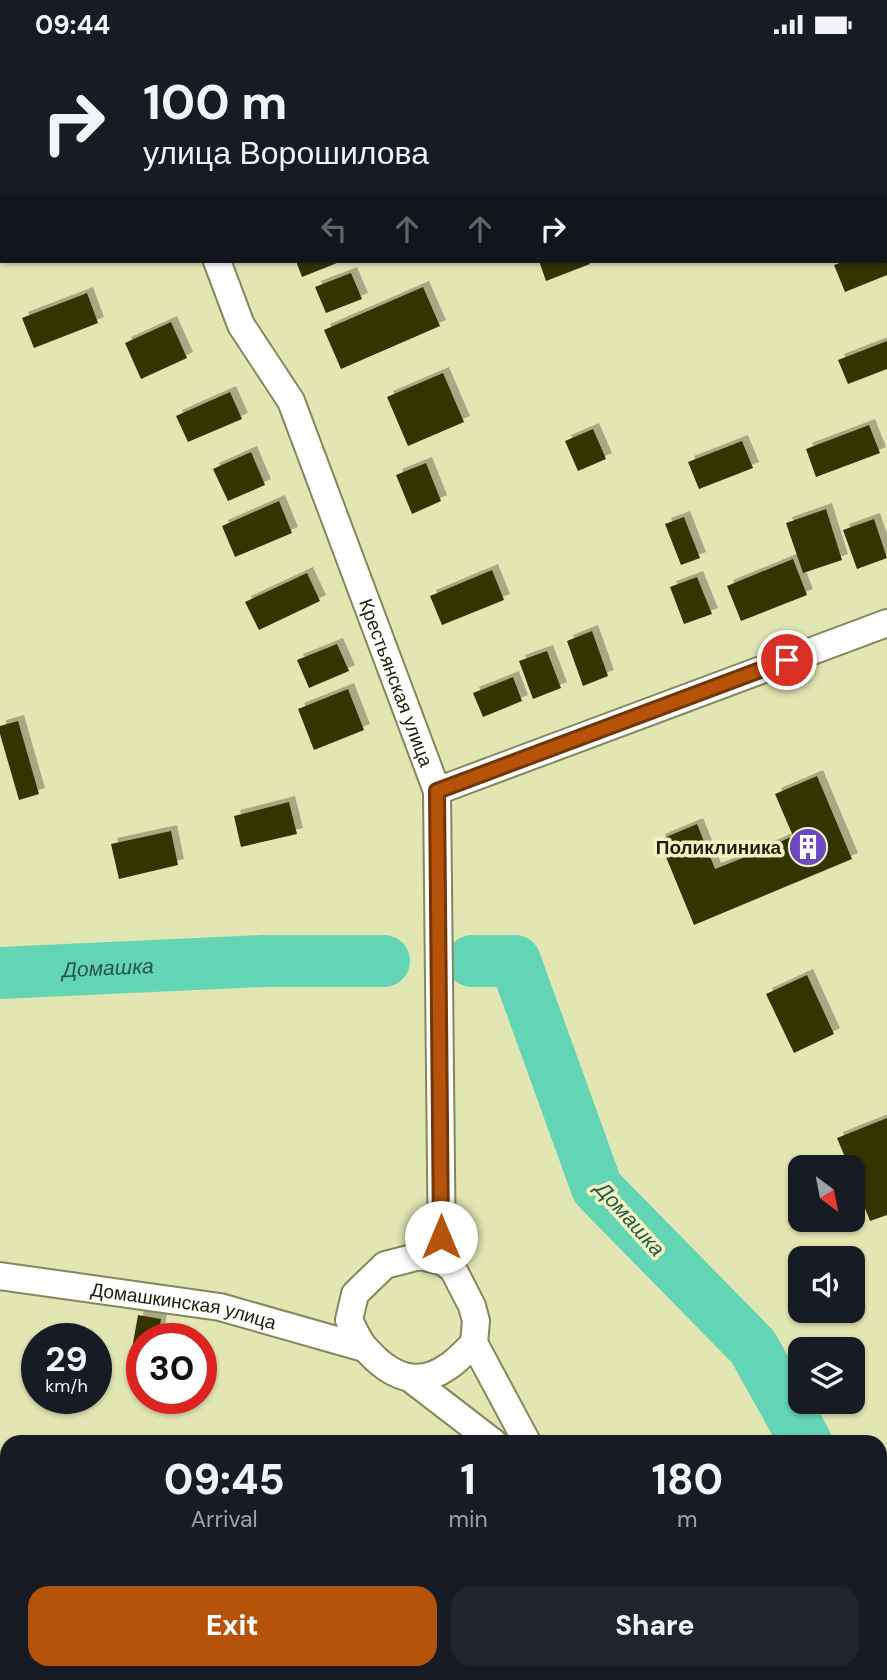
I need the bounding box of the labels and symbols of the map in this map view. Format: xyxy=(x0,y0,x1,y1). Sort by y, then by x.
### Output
street label: Крестьянская улица xyxy=(353,595,439,771)
pin xyxy=(757,630,817,690)
building icon: Поликлиника xyxy=(787,826,829,868)
place label: Поликлиника xyxy=(656,835,781,860)
water label: Домашка xyxy=(59,952,154,984)
north arrow xyxy=(788,1155,864,1232)
water label: Домашка xyxy=(588,1174,671,1262)
position arrow xyxy=(404,1200,478,1274)
street label: Домашкинская улица xyxy=(89,1277,280,1336)
speed limit sign: 30 xyxy=(126,1323,217,1414)

